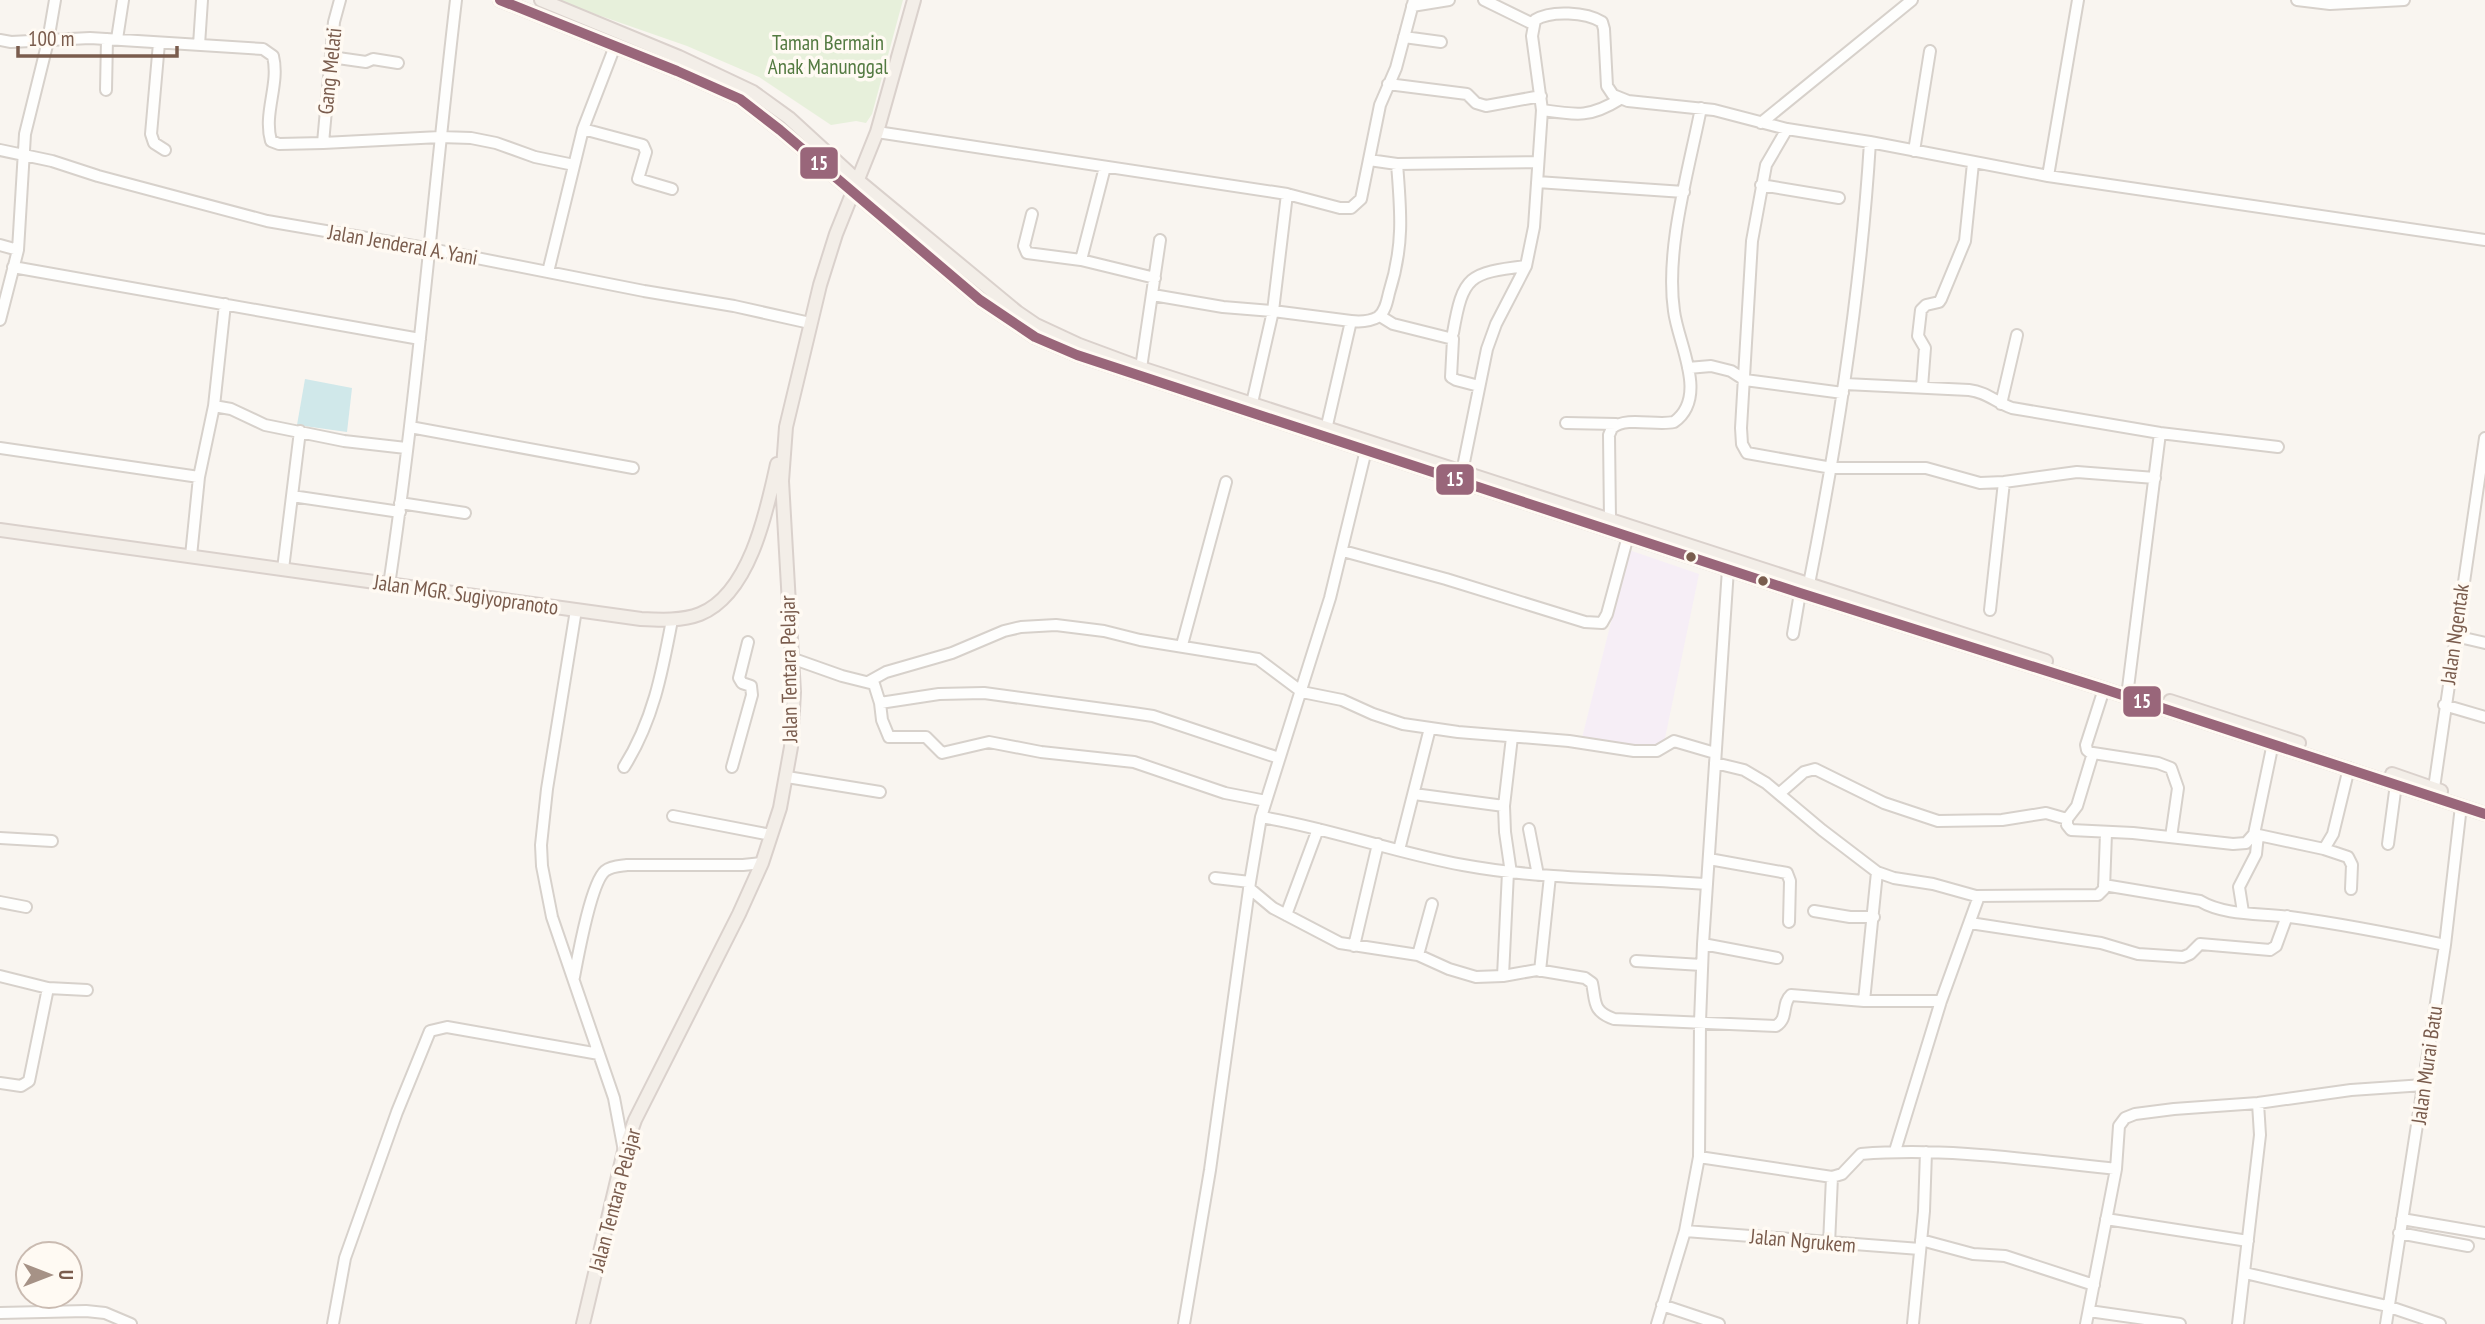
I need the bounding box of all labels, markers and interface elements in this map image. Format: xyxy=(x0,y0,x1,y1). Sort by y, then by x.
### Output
scale bar xyxy=(18,14,177,58)
text: 100 m xyxy=(28,25,74,52)
street label: Gang Melati xyxy=(312,26,347,116)
park label: Taman Bermain Anak Manunggal xyxy=(768,29,888,80)
line badge: 15 xyxy=(799,146,839,180)
text: 15 xyxy=(810,151,828,175)
street label: Jalan Jenderal A. Yani xyxy=(325,218,480,271)
line badge: 15 xyxy=(1435,463,1475,496)
text: 15 xyxy=(1446,467,1464,491)
unlabelled marker xyxy=(1684,550,1698,564)
street label: Jalan MGR. Sugiyopranoto xyxy=(371,568,560,621)
unlabelled marker xyxy=(1756,574,1770,588)
street label: Jalan Ngentak xyxy=(2434,582,2475,687)
street label: Jalan Tentara Pelajar xyxy=(774,595,803,744)
line badge: 15 xyxy=(2122,685,2162,718)
text: 15 xyxy=(2133,689,2151,713)
street label: Jalan Murai Batu xyxy=(2405,1004,2448,1127)
street label: Jalan Tentara Pelajar xyxy=(582,1125,647,1275)
street label: Jalan Ngrukem xyxy=(1748,1222,1857,1259)
north arrow xyxy=(14,1240,84,1310)
text: U xyxy=(54,1270,78,1280)

